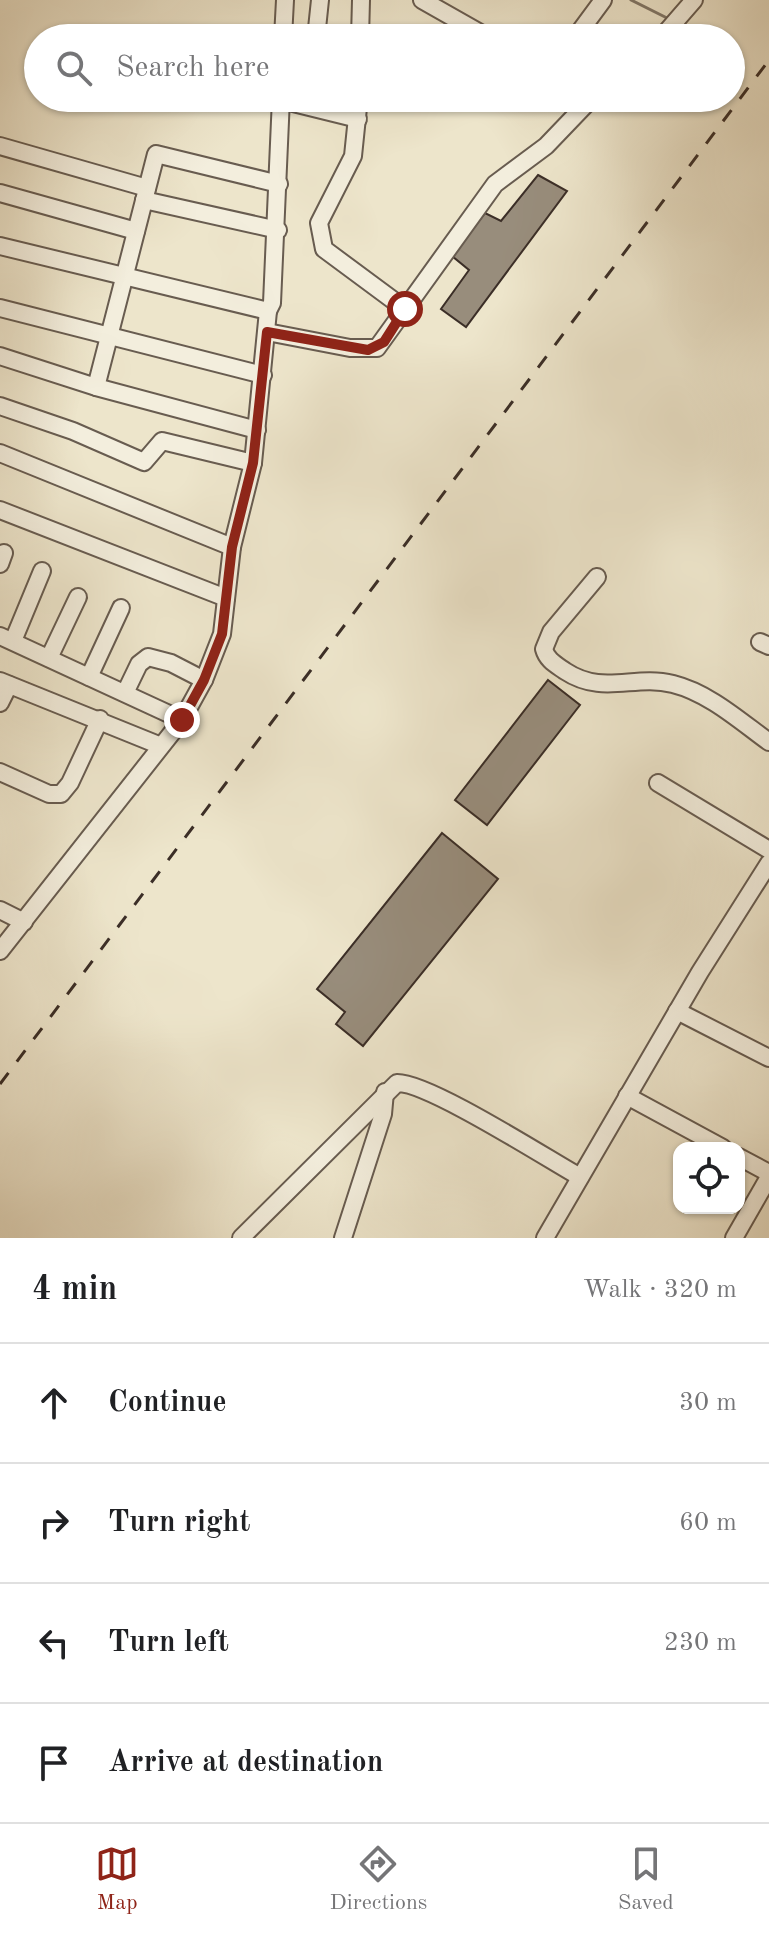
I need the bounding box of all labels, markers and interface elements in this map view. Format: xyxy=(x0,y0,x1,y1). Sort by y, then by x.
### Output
search box xyxy=(24,24,745,112)
icon: search xyxy=(52,46,96,90)
text: Search here xyxy=(116,53,270,83)
route start xyxy=(387,291,423,327)
route end xyxy=(164,702,200,738)
map controls xyxy=(673,1142,745,1214)
button: locate xyxy=(673,1142,745,1214)
text: 4 min xyxy=(32,1273,117,1307)
text: Walk · 320 m xyxy=(583,1277,737,1303)
icon: ahead xyxy=(32,1381,76,1425)
text: Continue xyxy=(108,1388,227,1418)
text: 30 m xyxy=(679,1390,737,1416)
icon: right xyxy=(32,1501,76,1545)
text: Turn right xyxy=(108,1508,250,1538)
text: 60 m xyxy=(679,1510,737,1536)
icon: left xyxy=(32,1621,76,1665)
text: Turn left xyxy=(108,1628,229,1658)
text: 230 m xyxy=(664,1630,737,1656)
icon: arrive xyxy=(32,1741,76,1785)
text: Arrive at destination xyxy=(108,1748,383,1778)
tab: Map xyxy=(95,1842,139,1917)
tab: Directions xyxy=(330,1842,427,1917)
tab: Saved xyxy=(618,1842,674,1917)

